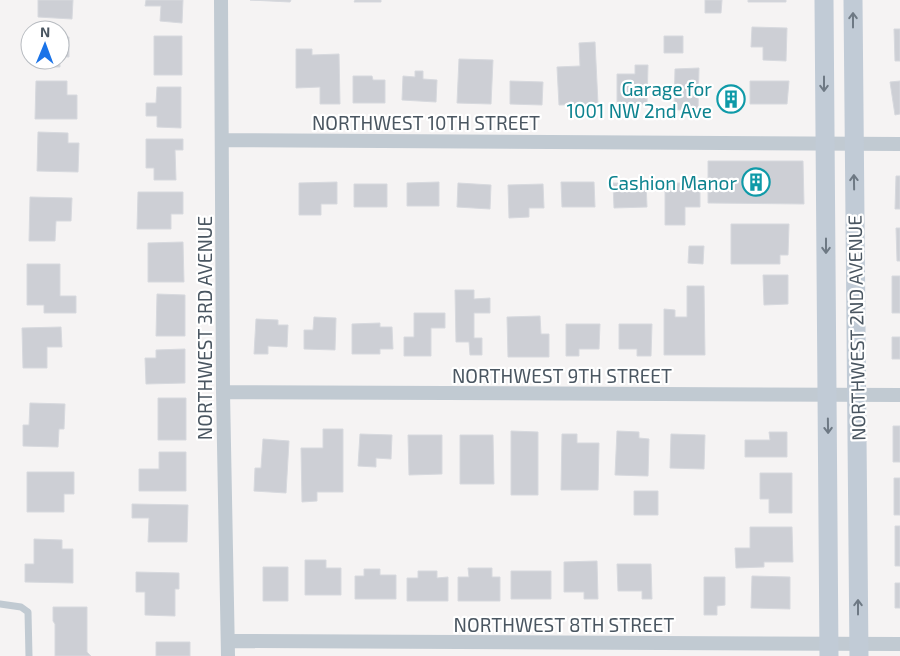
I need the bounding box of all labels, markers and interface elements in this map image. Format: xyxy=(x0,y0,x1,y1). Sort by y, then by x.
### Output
one-way arrow xyxy=(848,12,858,28)
north arrow xyxy=(20,20,70,70)
text: N xyxy=(40,23,50,40)
one-way arrow xyxy=(819,75,829,91)
place label: Garage for 1001 NW 2nd Ave xyxy=(566,77,712,122)
building icon: Garage for 1001 NW 2nd Ave xyxy=(716,84,746,114)
street label: NORTHWEST 10TH STREET xyxy=(312,111,540,134)
building icon: Cashion Manor xyxy=(741,167,771,197)
place label: Cashion Manor xyxy=(608,171,737,194)
one-way arrow xyxy=(849,175,859,191)
street label: NORTHWEST 2ND AVENUE xyxy=(843,215,869,441)
street label: NORTHWEST 3RD AVENUE xyxy=(193,216,216,440)
one-way arrow xyxy=(821,238,831,254)
street label: NORTHWEST 9TH STREET xyxy=(452,364,672,387)
one-way arrow xyxy=(823,418,832,434)
one-way arrow xyxy=(854,600,863,616)
street label: NORTHWEST 8TH STREET xyxy=(454,613,674,636)

